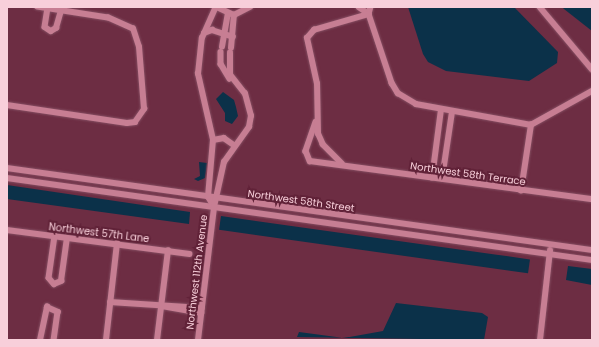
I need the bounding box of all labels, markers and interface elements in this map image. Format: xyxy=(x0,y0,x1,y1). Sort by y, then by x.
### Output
street label: Northwest 58th Terrace xyxy=(409,160,527,188)
street label: Northwest 58th Street xyxy=(247,188,355,214)
street label: Northwest 112th Avenue xyxy=(184,214,210,330)
street label: Northwest 57th Lane xyxy=(48,221,150,245)

